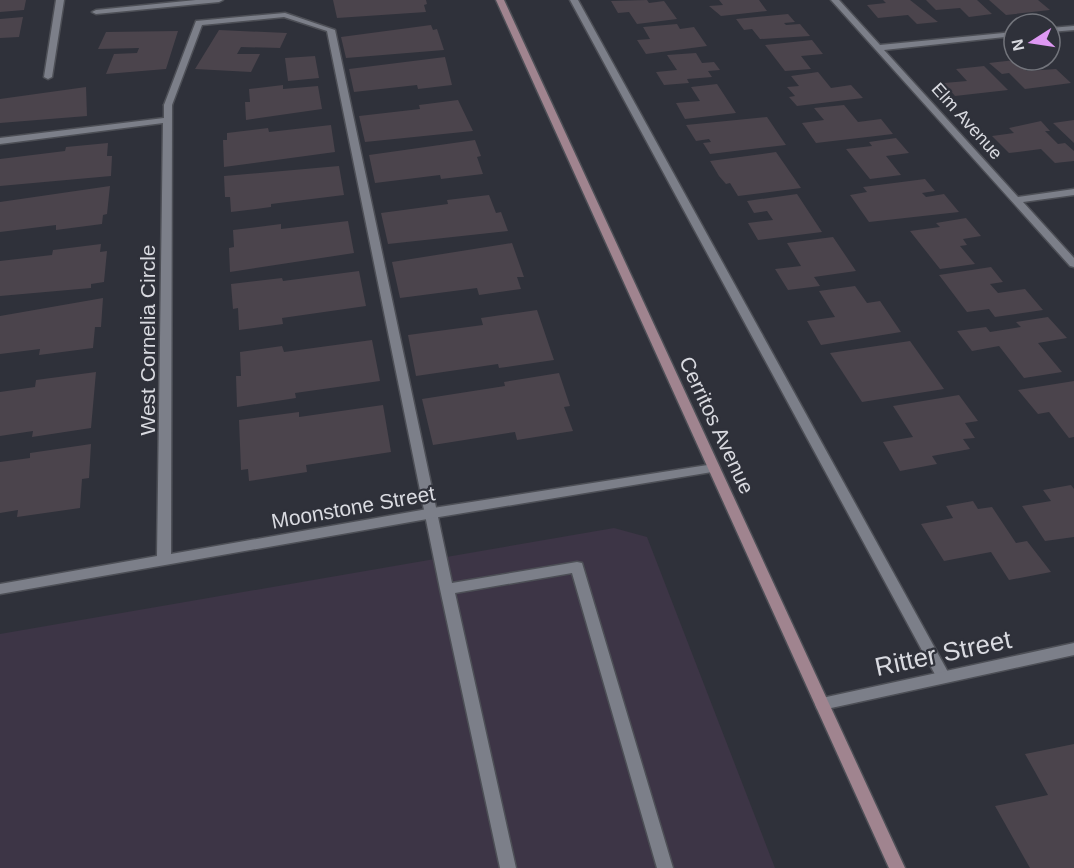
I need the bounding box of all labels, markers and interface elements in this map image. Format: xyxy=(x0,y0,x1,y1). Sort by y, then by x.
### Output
north arrow xyxy=(1002,12,1062,72)
text: N xyxy=(1008,38,1027,52)
street label: Elm Avenue xyxy=(928,79,1006,163)
street label: West Cornelia Circle xyxy=(136,245,159,436)
street label: Cerritos Avenue xyxy=(675,353,759,497)
street label: Moonstone Street xyxy=(269,481,437,533)
street label: Ritter Street xyxy=(872,624,1015,682)

